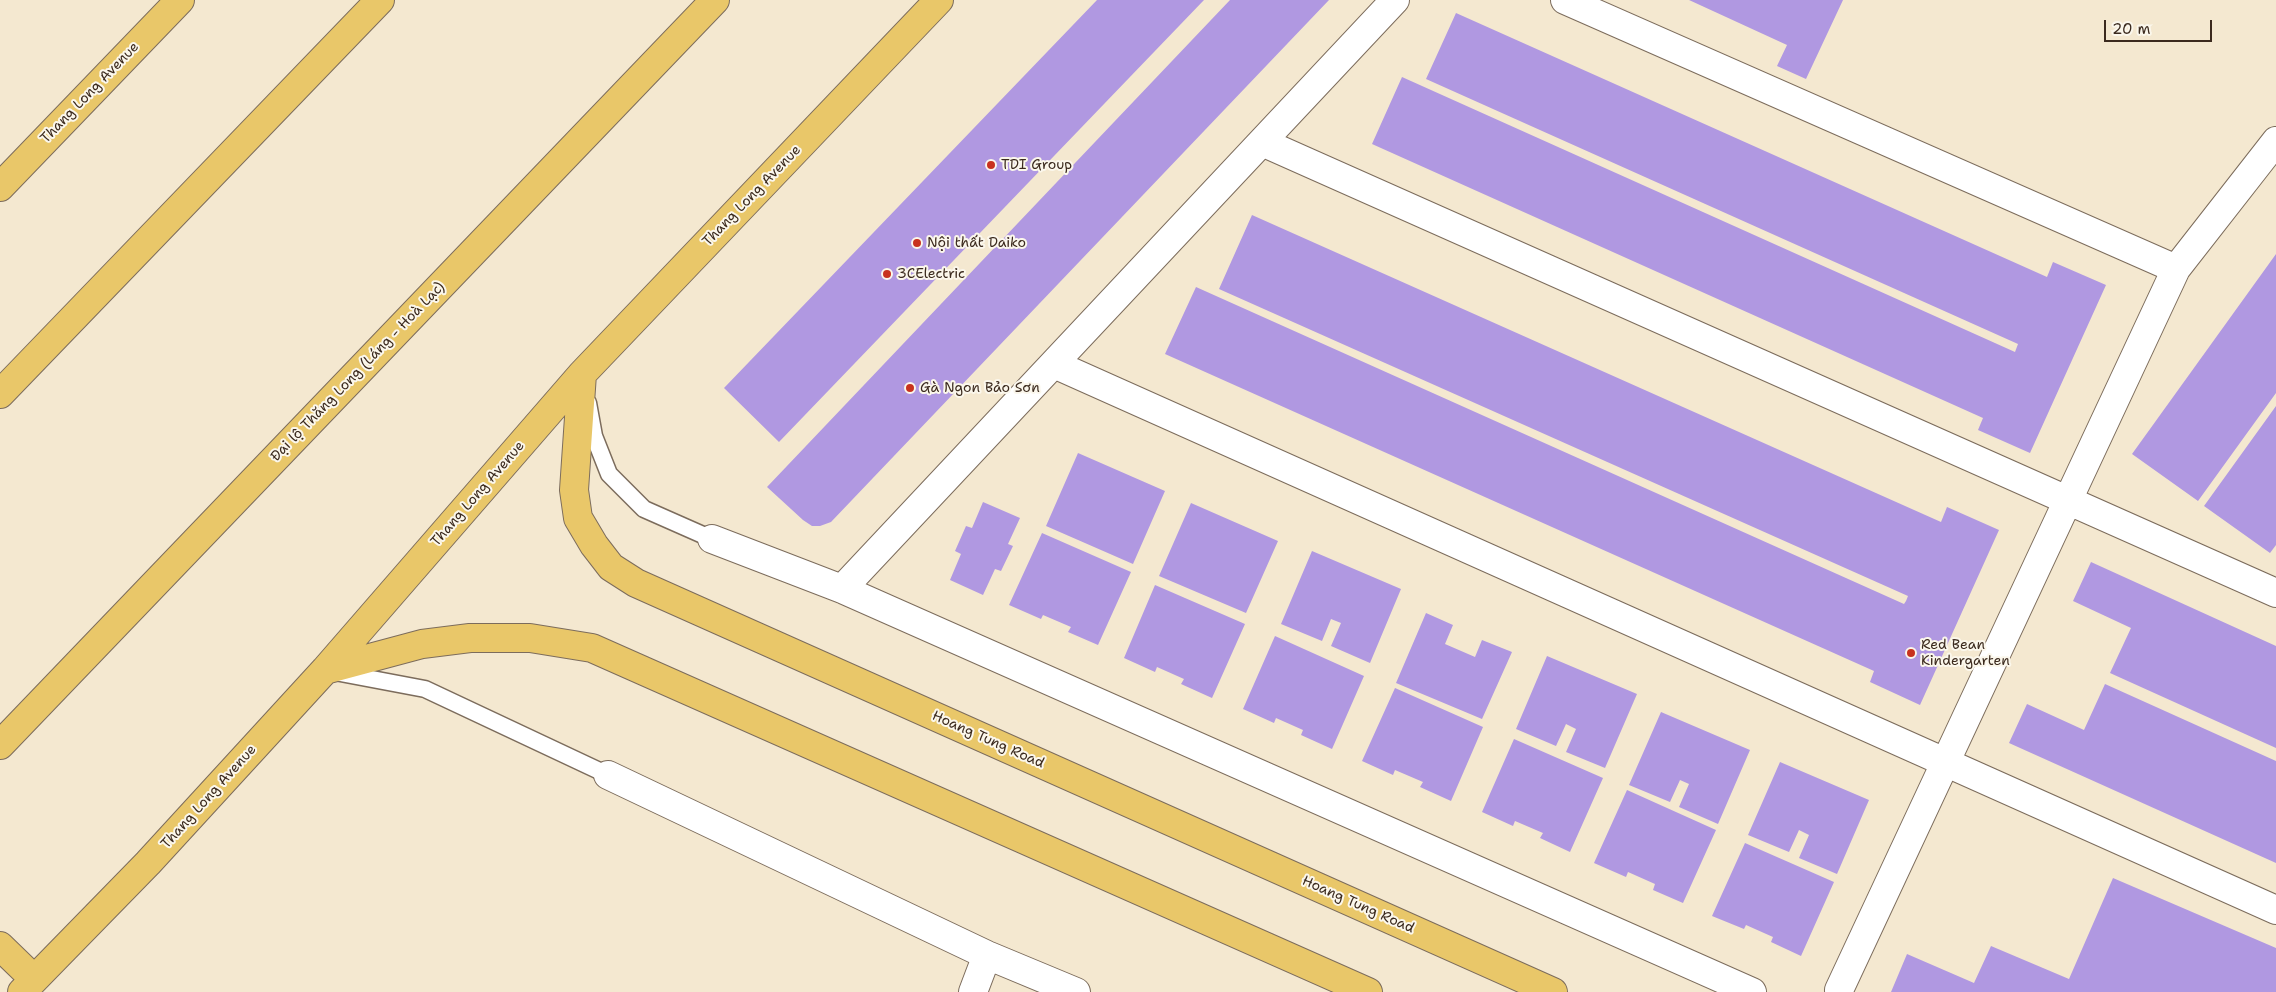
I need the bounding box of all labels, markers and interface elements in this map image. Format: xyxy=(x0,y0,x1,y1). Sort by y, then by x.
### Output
scale bar xyxy=(2106,10,2214,42)
text: 20 m xyxy=(2112,19,2151,39)
street label: Thang Long Avenue xyxy=(37,39,143,147)
street label: Thang Long Avenue xyxy=(699,142,805,250)
place label: TDI Group xyxy=(1001,157,1072,173)
marker: TDI Group xyxy=(985,159,997,171)
place label: Nội thất Daiko xyxy=(927,235,1026,251)
marker: Nội thất Daiko xyxy=(911,237,923,249)
place label: 3CElectric xyxy=(897,266,965,282)
marker: 3CElectric xyxy=(881,268,893,280)
street label: Đại lộ Thăng Long (Láng - Hoà Lạc) xyxy=(268,279,448,465)
place label: Gà Ngon Bảo Sơn xyxy=(920,380,1040,396)
marker: Gà Ngon Bảo Sơn xyxy=(904,382,916,394)
street label: Thang Long Avenue xyxy=(428,438,528,550)
place label: Red Bean Kindergarten xyxy=(1921,637,2010,670)
marker: Red Bean Kindergarten xyxy=(1905,647,1917,659)
street label: Hoang Tung Road xyxy=(929,708,1047,772)
street label: Thang Long Avenue xyxy=(158,742,260,852)
street label: Hoang Tung Road xyxy=(1299,873,1417,937)

